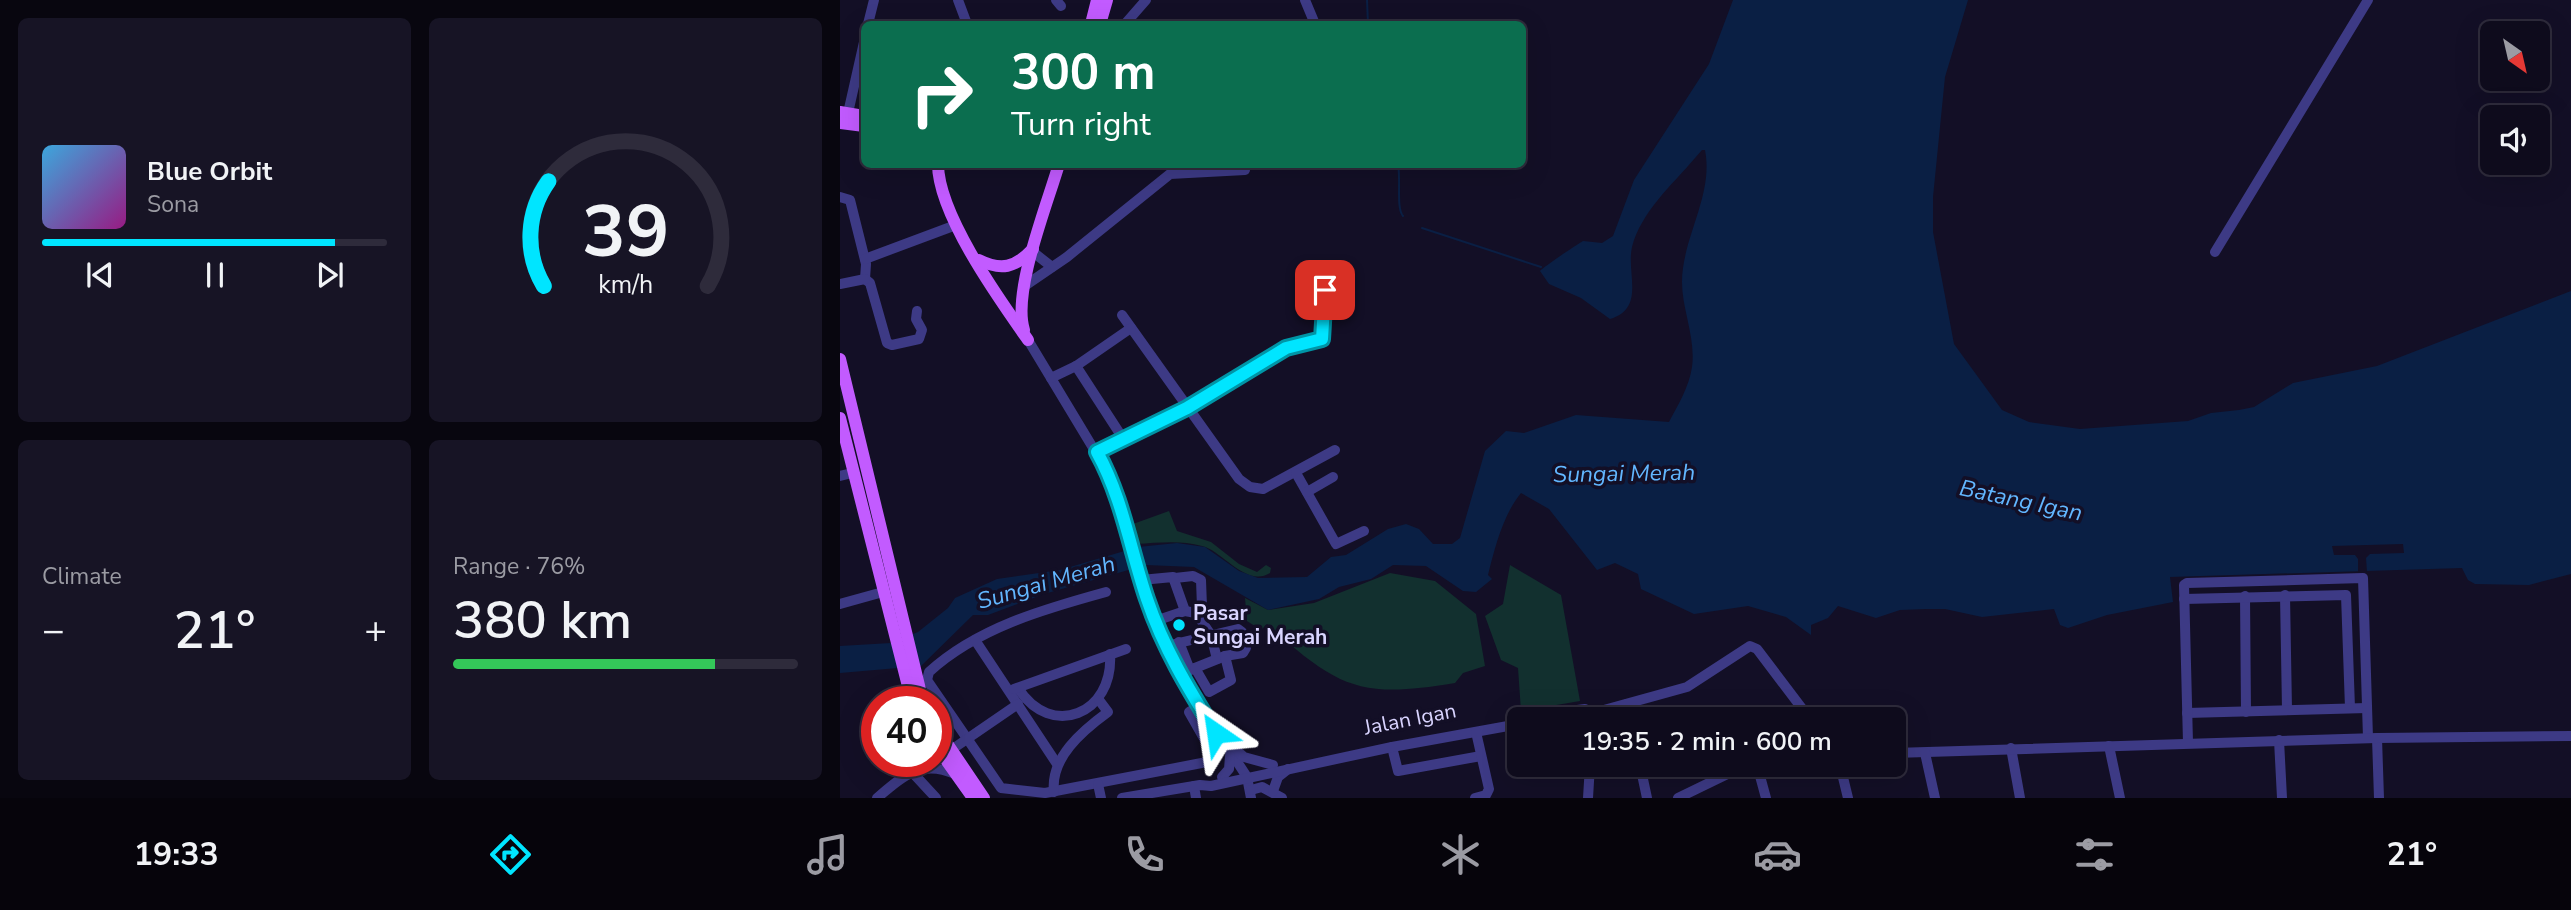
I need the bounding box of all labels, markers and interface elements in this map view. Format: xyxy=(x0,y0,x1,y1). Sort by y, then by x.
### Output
north arrow xyxy=(2480,21,2550,91)
map controls xyxy=(2480,21,2550,175)
text: 300 m xyxy=(1011,39,1155,106)
icon: right xyxy=(896,49,987,140)
text: Turn right xyxy=(1011,103,1151,146)
button: sound xyxy=(2480,105,2550,175)
text: Blue Orbit xyxy=(147,154,272,189)
text: 39 xyxy=(582,182,669,282)
text: Sona xyxy=(147,189,199,220)
icon: previous xyxy=(81,256,119,294)
icon: pause xyxy=(196,256,234,294)
icon: next xyxy=(311,256,349,294)
pin xyxy=(1295,260,1355,320)
text: km/h xyxy=(598,268,653,302)
icon: arrive xyxy=(1306,271,1344,309)
water label: Sungai Merah xyxy=(1553,457,1695,490)
water label: Batang Igan xyxy=(1957,472,2085,529)
water label: Sungai Merah xyxy=(973,548,1119,617)
text: Range · 76% xyxy=(453,551,585,582)
text: Climate xyxy=(42,561,122,592)
text: 380 km xyxy=(453,585,632,656)
text: 21° xyxy=(174,595,255,666)
place label: Pasar Sungai Merah xyxy=(1193,599,1327,651)
text: − xyxy=(42,605,65,656)
text: + xyxy=(364,605,387,656)
marker: Pasar Sungai Merah xyxy=(1171,617,1187,633)
speed limit sign: 40 xyxy=(861,686,952,777)
position arrow xyxy=(1179,696,1253,770)
street label: Jalan Igan xyxy=(1361,696,1458,742)
text: 19:35 · 2 min · 600 m xyxy=(1581,724,1832,759)
icon: directions xyxy=(486,830,535,879)
icon: music xyxy=(803,830,852,879)
icon: phone xyxy=(1120,830,1169,879)
icon: climate xyxy=(1436,830,1485,879)
icon: car xyxy=(1753,830,1802,879)
icon: filters xyxy=(2070,830,2119,879)
text: 19:33 xyxy=(134,833,219,876)
text: 21° xyxy=(2387,833,2437,876)

